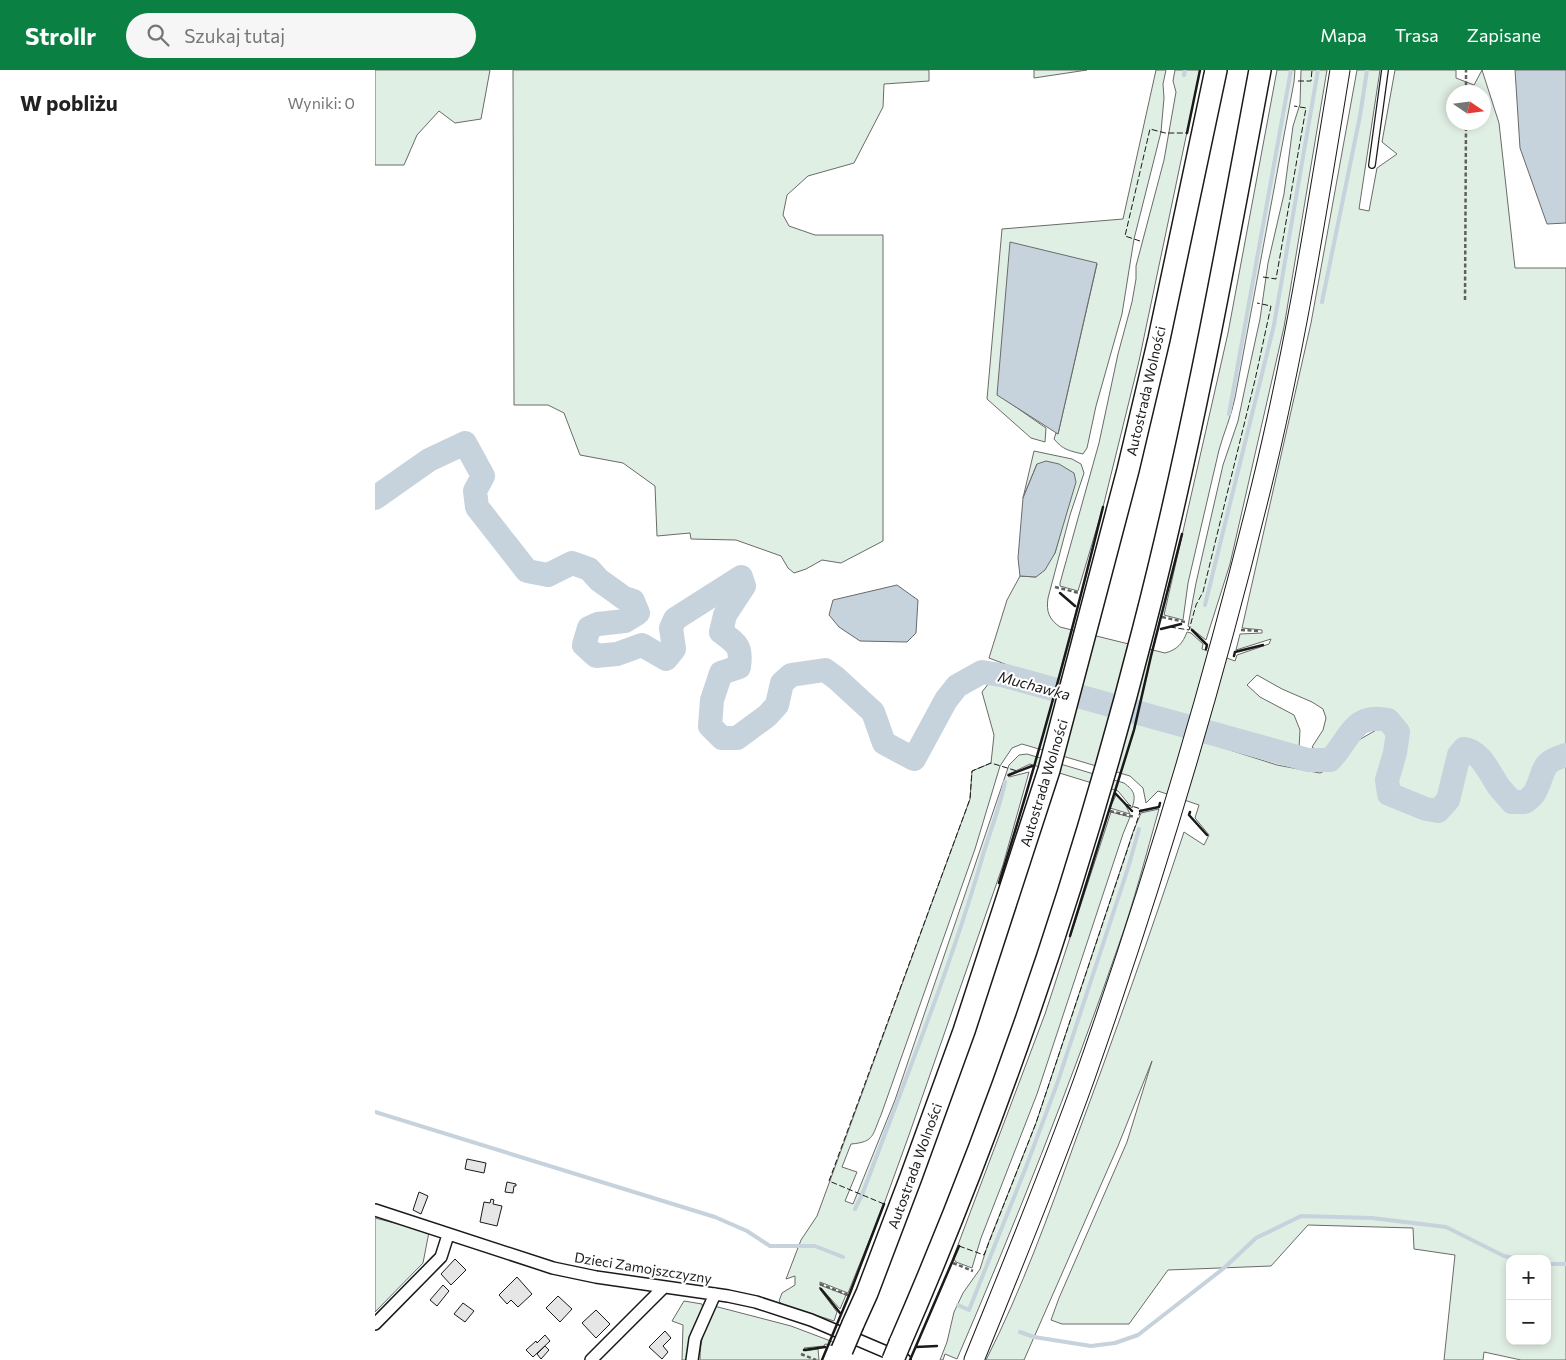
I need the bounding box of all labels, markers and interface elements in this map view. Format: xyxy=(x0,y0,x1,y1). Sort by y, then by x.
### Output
search box xyxy=(126,13,476,58)
text: Strollr xyxy=(25,21,96,50)
icon: search xyxy=(144,21,172,49)
text: Szukaj tutaj xyxy=(184,24,285,47)
text: Mapa xyxy=(1320,24,1367,46)
text: Trasa xyxy=(1395,24,1439,46)
text: Zapisane xyxy=(1467,24,1541,46)
north arrow xyxy=(1446,85,1491,130)
text: W pobliżu xyxy=(20,90,118,115)
text: Wyniki: 0 xyxy=(288,93,355,112)
street label: Autostrada Wolności xyxy=(1122,324,1169,457)
water label: Muchawka xyxy=(996,667,1073,703)
street label: Autostrada Wolności xyxy=(1016,717,1071,849)
street label: Autostrada Wolności xyxy=(884,1101,945,1231)
street label: Dzieci Zamojszczyzny xyxy=(573,1248,713,1287)
map controls xyxy=(1506,1255,1551,1345)
button: + xyxy=(1506,1255,1551,1300)
button: − xyxy=(1506,1300,1551,1345)

